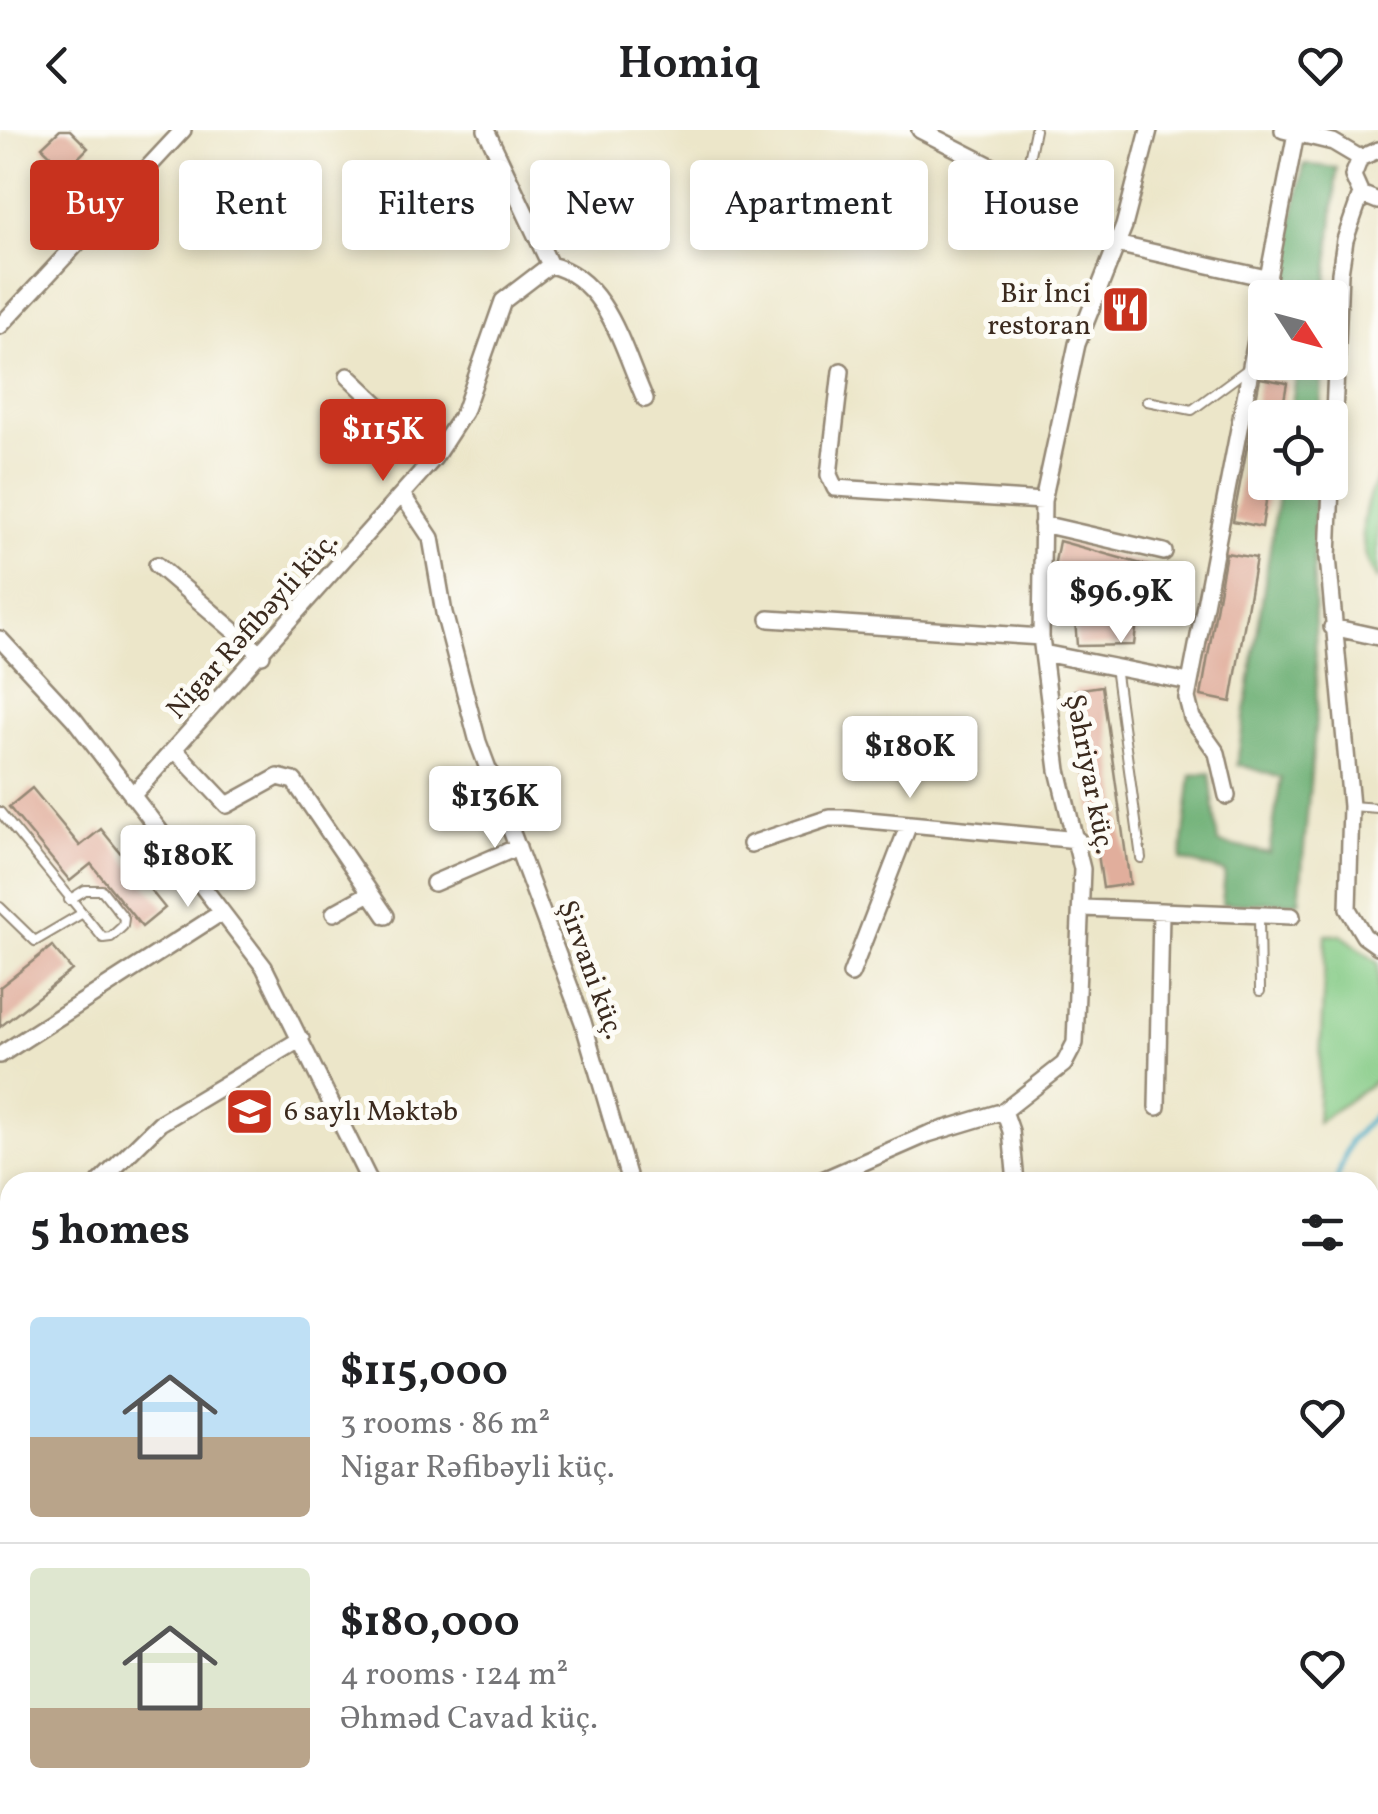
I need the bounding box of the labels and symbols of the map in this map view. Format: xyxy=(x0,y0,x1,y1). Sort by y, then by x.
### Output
place label: Bir İnci restoran xyxy=(987,275,1091,346)
north arrow xyxy=(1248,280,1348,380)
restaurant icon: Bir İnci restoran xyxy=(1100,284,1152,336)
pin: $115K xyxy=(313,399,453,484)
street label: Nigar Rəfibəyli küç. xyxy=(158,524,348,728)
pin: $96.9K xyxy=(1040,561,1202,646)
street label: Şəhriyar küç. xyxy=(1054,691,1124,857)
pin: $180K xyxy=(840,716,980,801)
pin: $136K xyxy=(425,766,565,851)
pin: $180K xyxy=(118,825,258,910)
street label: Şirvani küç. xyxy=(547,895,633,1045)
school or university icon: 6 saylı Məktəb xyxy=(223,1086,275,1138)
place label: 6 saylı Məktəb xyxy=(284,1093,458,1132)

